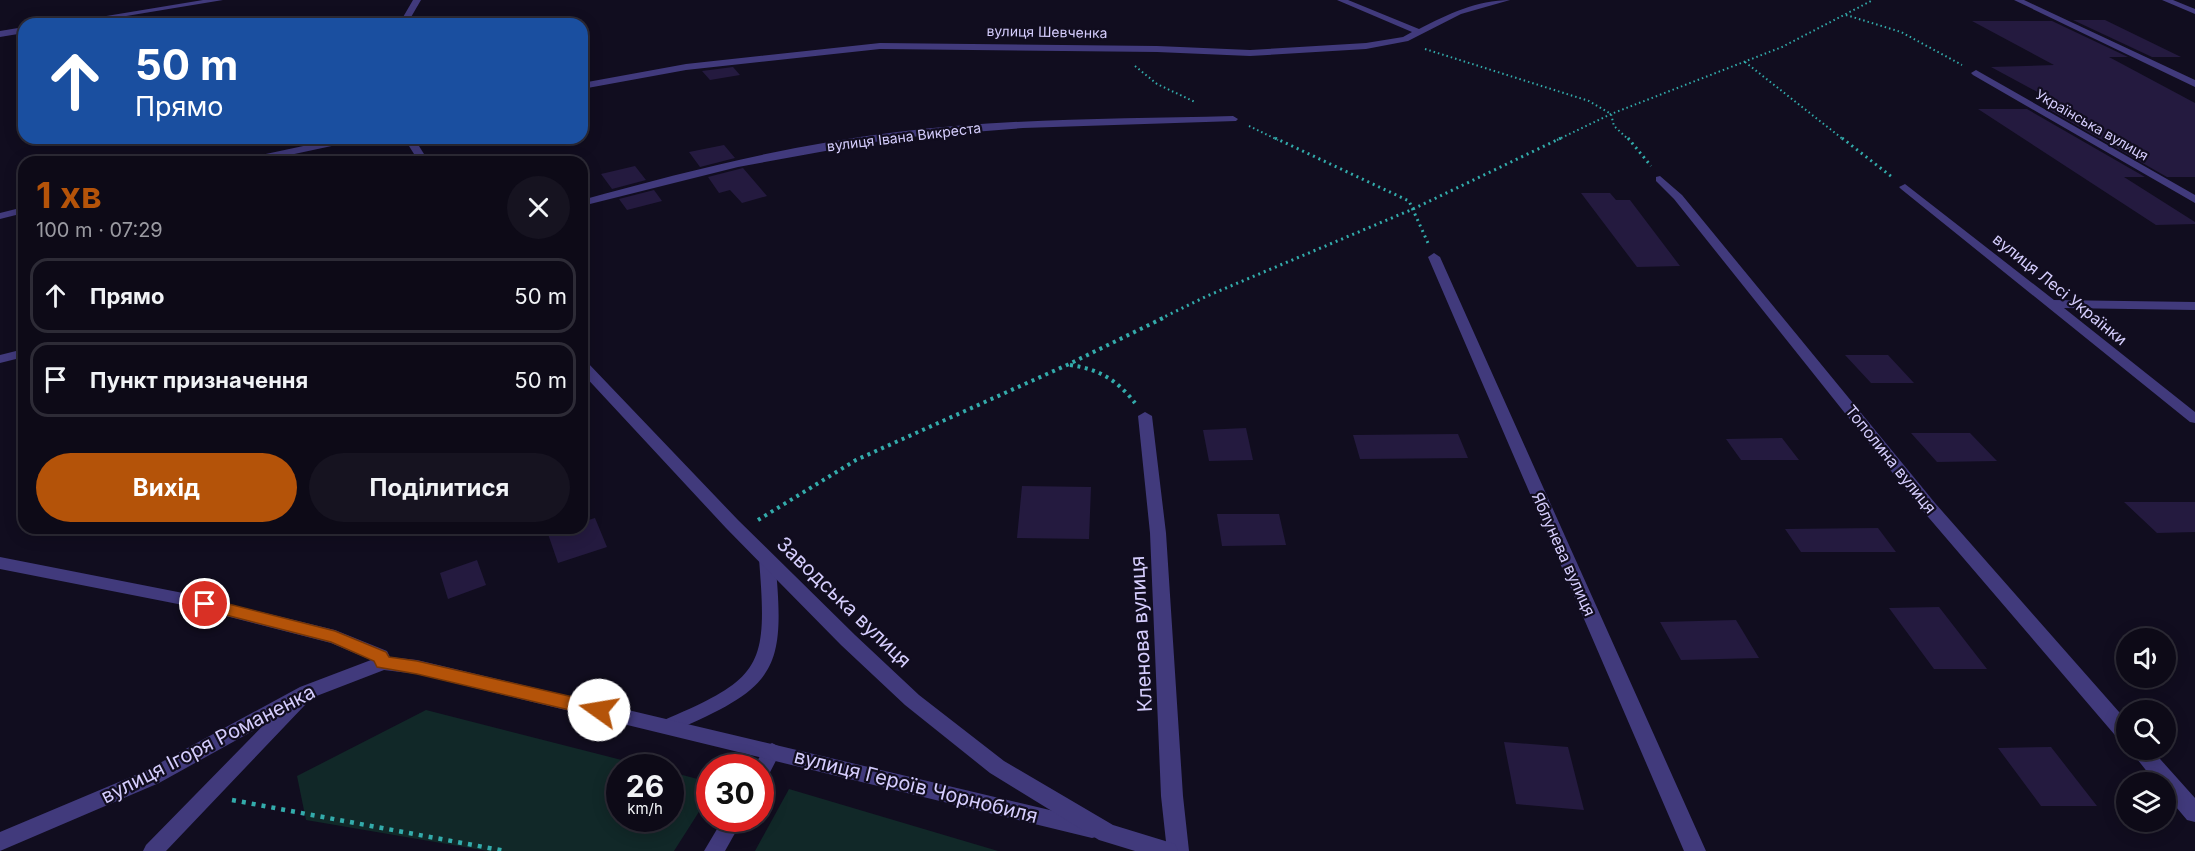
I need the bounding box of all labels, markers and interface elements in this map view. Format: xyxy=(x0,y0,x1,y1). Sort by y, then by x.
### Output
street label: вулиця Шевченка xyxy=(986,22,1108,41)
text: 50 m xyxy=(135,39,238,90)
icon: ahead xyxy=(36,42,114,120)
street label: Українська вулиця xyxy=(2033,85,2152,164)
text: Прямо xyxy=(135,90,224,123)
street label: вулиця Івана Викреста xyxy=(826,119,982,154)
text: 1 хв xyxy=(36,173,102,217)
button: close xyxy=(507,176,570,239)
text: 100 m · 07:29 xyxy=(36,218,163,242)
street label: вулиця Лесі Українки xyxy=(1989,229,2131,349)
icon: ahead xyxy=(39,279,72,312)
text: Прямо xyxy=(90,283,164,309)
text: 50 m xyxy=(514,283,567,309)
icon: arrive xyxy=(39,363,72,396)
text: Пункт призначення xyxy=(90,367,308,393)
text: 50 m xyxy=(514,367,567,393)
street label: Тополина вулиця xyxy=(1841,401,1941,517)
button: Вихід xyxy=(36,453,297,522)
button: Поділитися xyxy=(309,453,570,522)
street label: Яблунева вулиця xyxy=(1528,489,1600,619)
street label: Заводська вулиця xyxy=(772,532,916,672)
street label: Кленова вулиця xyxy=(1125,555,1157,713)
pin xyxy=(179,578,230,629)
icon: arrive xyxy=(188,587,221,620)
map controls xyxy=(2116,628,2176,832)
button: sound xyxy=(2116,628,2176,688)
position arrow xyxy=(567,678,631,742)
street label: вулиця Ігоря Романенка xyxy=(97,680,319,808)
button: search xyxy=(2116,700,2176,760)
street label: вулиця Героїв Чорнобиля xyxy=(792,744,1040,828)
speed limit sign: 30 xyxy=(696,754,774,832)
text: 26 xyxy=(626,768,664,804)
button: layers xyxy=(2116,772,2176,832)
text: km/h xyxy=(627,799,663,818)

